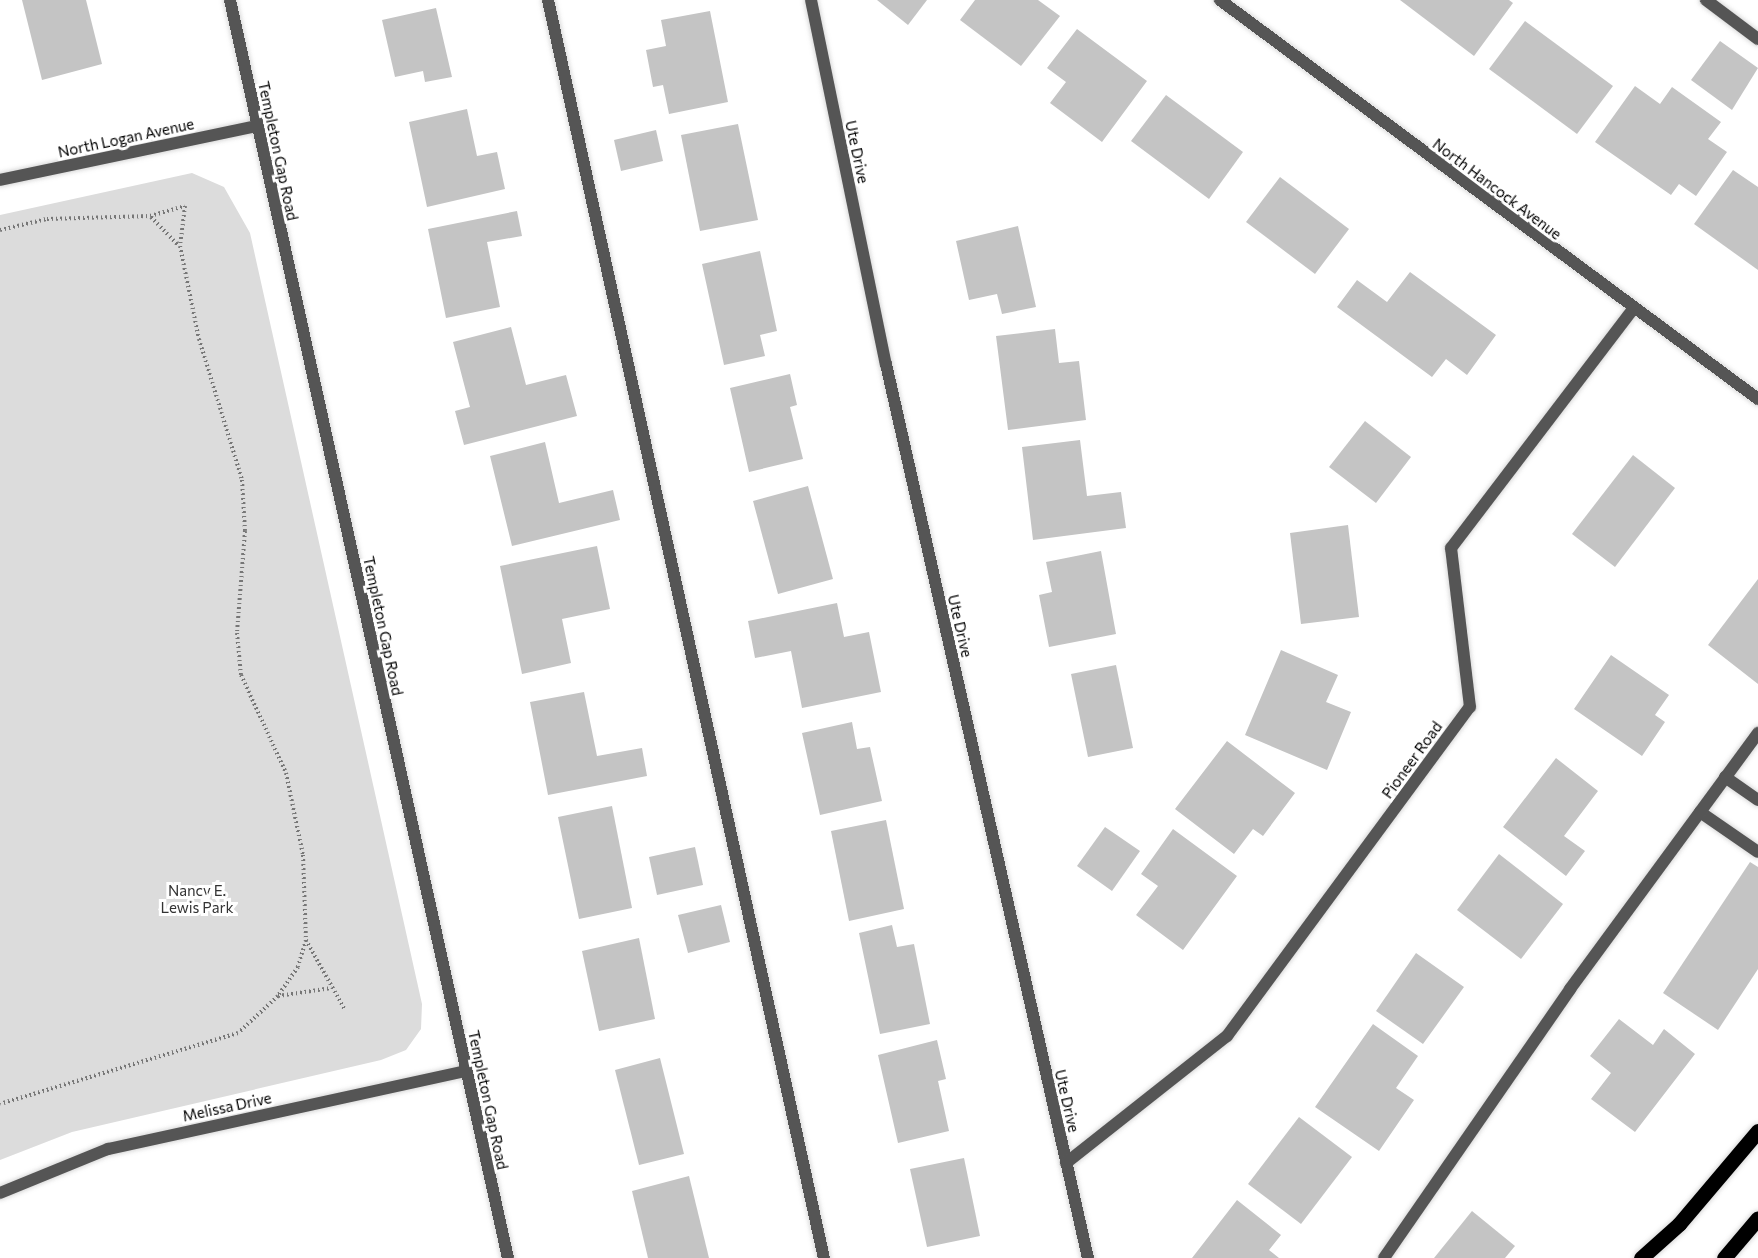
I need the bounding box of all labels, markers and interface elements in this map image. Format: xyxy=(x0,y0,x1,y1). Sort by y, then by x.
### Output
street label: Templeton Gap Road xyxy=(254,80,302,222)
street label: North Logan Avenue xyxy=(56,115,196,161)
street label: Ute Drive xyxy=(842,119,872,185)
street label: North Hancock Avenue xyxy=(1429,135,1565,243)
street label: Templeton Gap Road xyxy=(359,555,407,697)
street label: Ute Drive xyxy=(944,593,976,659)
street label: Pioneer Road xyxy=(1378,718,1446,802)
park label: Nancy E. Lewis Park xyxy=(160,881,234,916)
street label: Templeton Gap Road xyxy=(464,1029,512,1171)
street label: Ute Drive xyxy=(1051,1068,1083,1134)
street label: Melissa Drive xyxy=(181,1089,273,1125)

